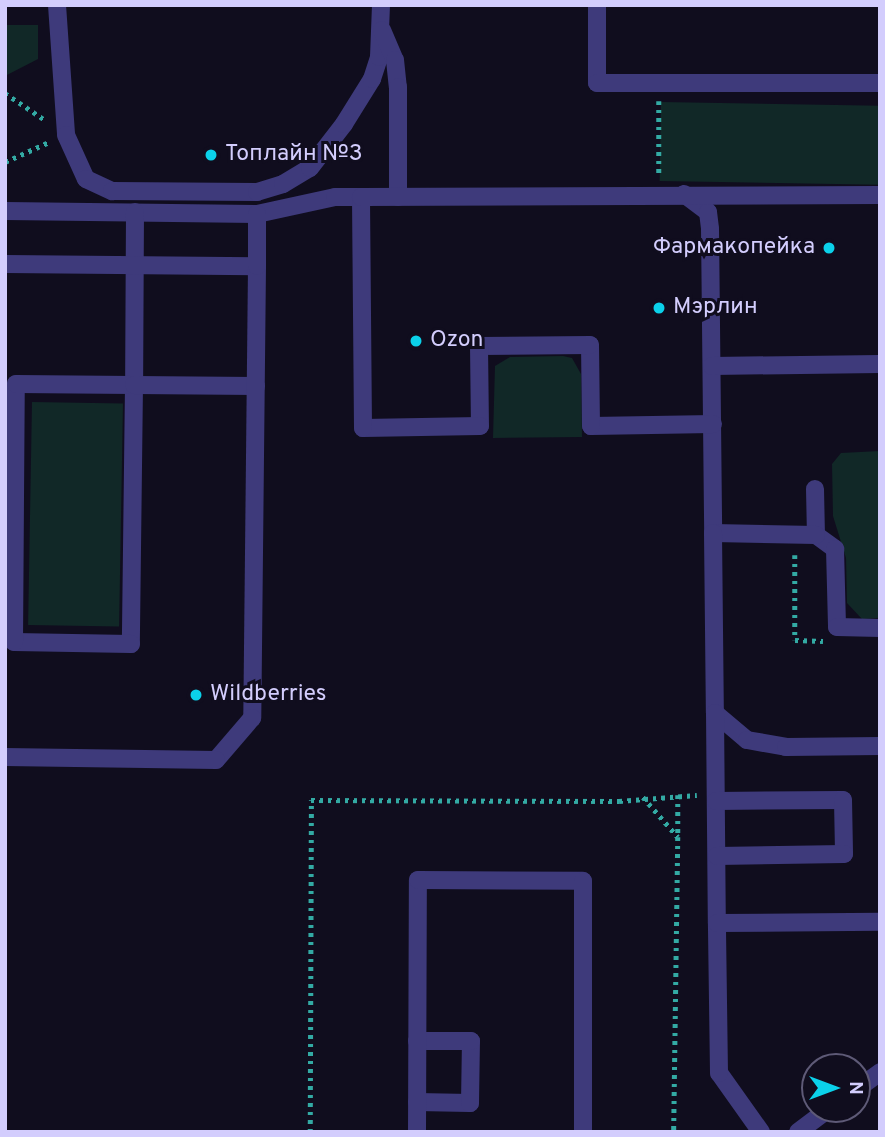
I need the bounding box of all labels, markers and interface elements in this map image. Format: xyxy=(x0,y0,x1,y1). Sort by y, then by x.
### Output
place label: Топлайн №3 xyxy=(225,141,363,169)
marker: Топлайн №3 xyxy=(203,147,219,163)
place label: Фармакопейка xyxy=(653,234,815,262)
marker: Фармакопейка xyxy=(821,240,837,256)
place label: Мэрлин xyxy=(673,294,758,322)
marker: Мэрлин xyxy=(651,300,667,316)
place label: Ozon xyxy=(430,327,483,355)
marker: Ozon xyxy=(408,333,424,349)
place label: Wildberries xyxy=(210,681,326,709)
marker: Wildberries xyxy=(188,687,204,703)
north arrow xyxy=(801,1053,871,1123)
text: N xyxy=(843,1081,867,1095)

